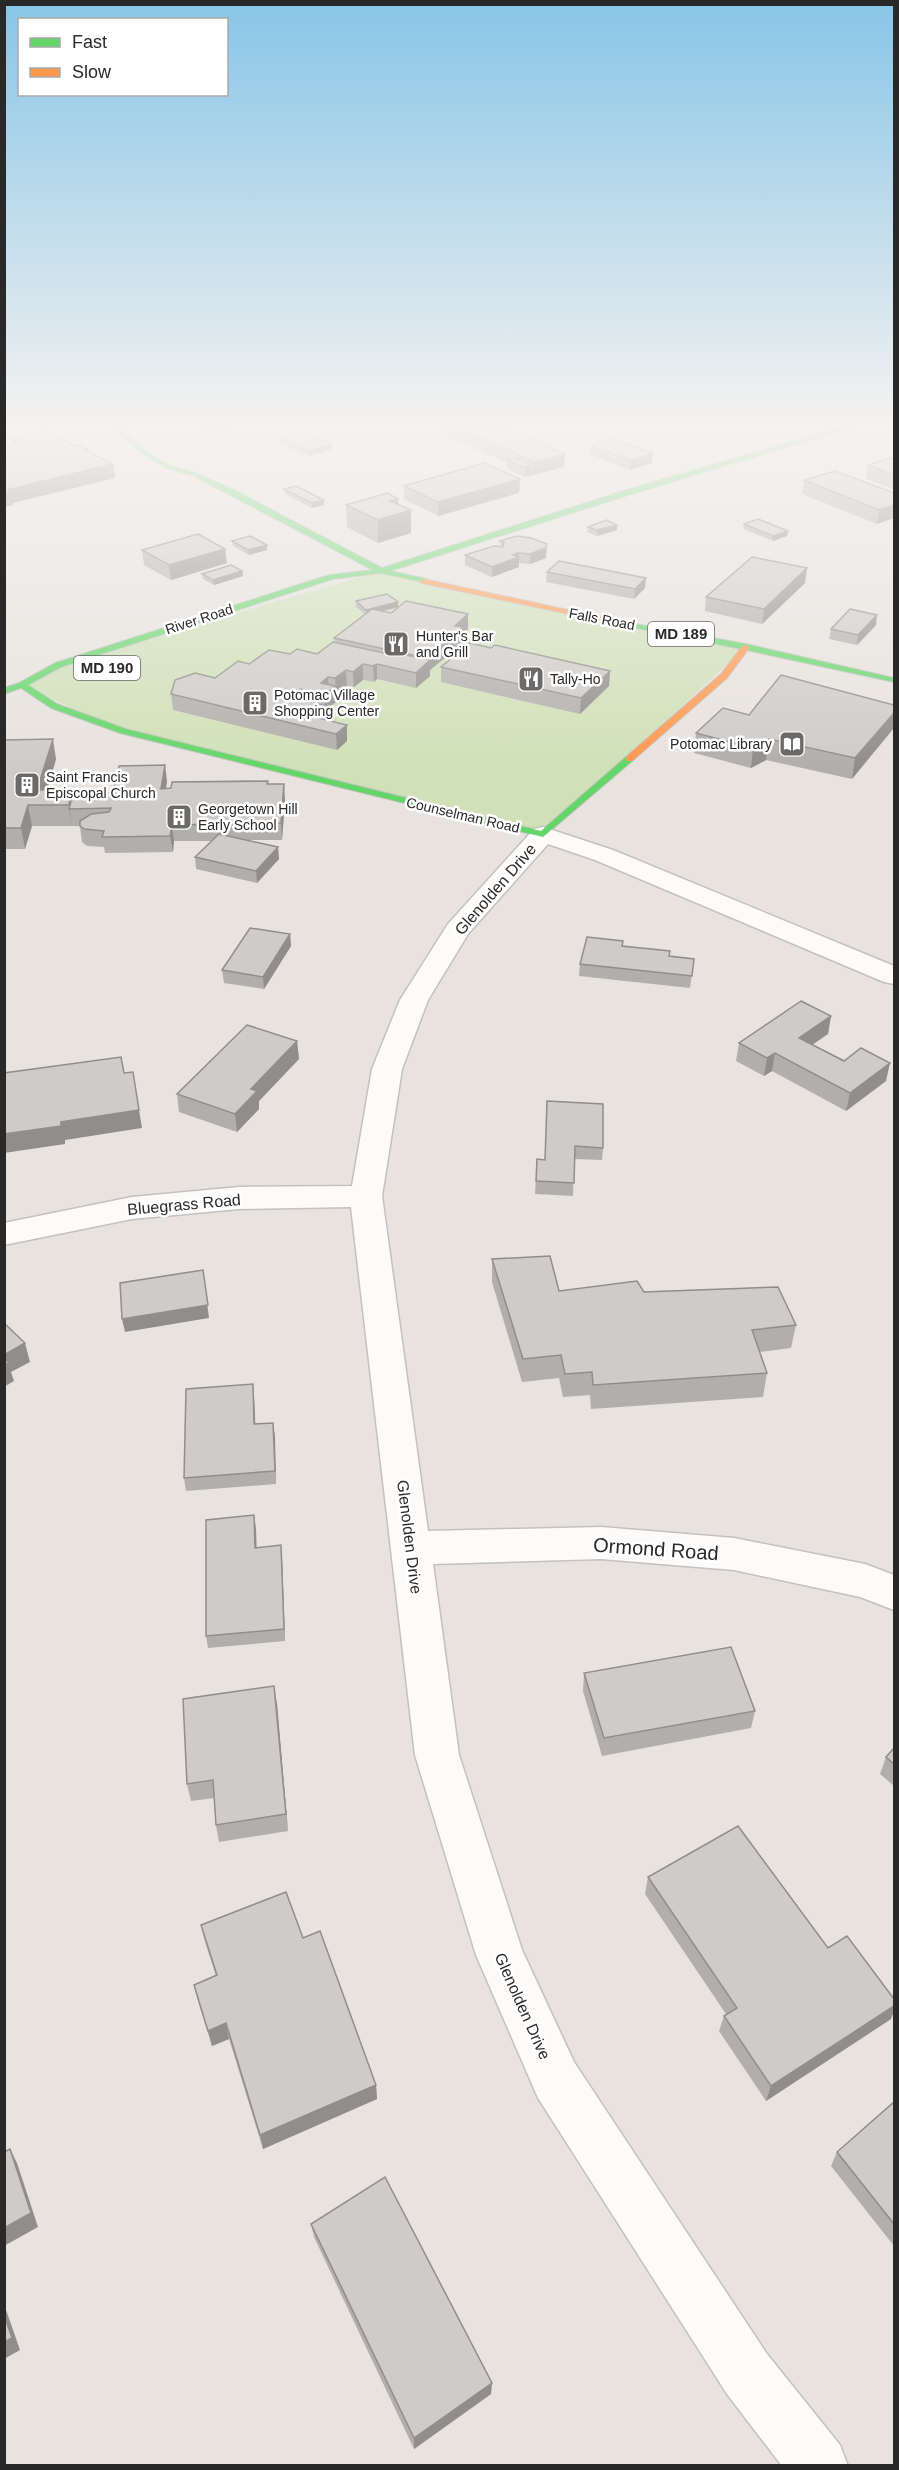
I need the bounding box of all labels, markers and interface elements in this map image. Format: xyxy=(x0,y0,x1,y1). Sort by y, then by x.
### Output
legend xyxy=(18,18,228,96)
text: Fast xyxy=(72,32,107,52)
text: Slow xyxy=(72,62,112,82)
street label: River Road xyxy=(163,601,235,637)
street label: Falls Road xyxy=(568,605,636,633)
road number: MD 189 xyxy=(648,622,714,646)
place label: Hunter's Bar and Grill xyxy=(416,628,494,660)
restaurant icon: Hunter's Bar and Grill xyxy=(381,629,411,659)
road number: MD 190 xyxy=(74,656,140,680)
restaurant icon: Tally-Ho xyxy=(516,664,546,694)
place label: Tally-Ho xyxy=(550,671,601,687)
place label: Potomac Village Shopping Center xyxy=(274,687,379,719)
building icon: Potomac Village Shopping Center xyxy=(240,688,270,718)
library icon: Potomac Library xyxy=(777,729,807,759)
place label: Potomac Library xyxy=(670,736,772,752)
place label: Saint Francis Episcopal Church xyxy=(46,769,156,801)
building icon: Saint Francis Episcopal Church xyxy=(12,770,42,800)
street label: Counselman Road xyxy=(405,794,521,836)
place label: Georgetown Hill Early School xyxy=(198,801,298,833)
building icon: Georgetown Hill Early School xyxy=(164,802,194,832)
street label: Glenolden Drive xyxy=(451,840,539,938)
street label: Bluegrass Road xyxy=(127,1191,241,1218)
street label: Glenolden Drive xyxy=(394,1479,425,1595)
street label: Ormond Road xyxy=(593,1534,719,1564)
street label: Glenolden Drive xyxy=(491,1950,554,2062)

